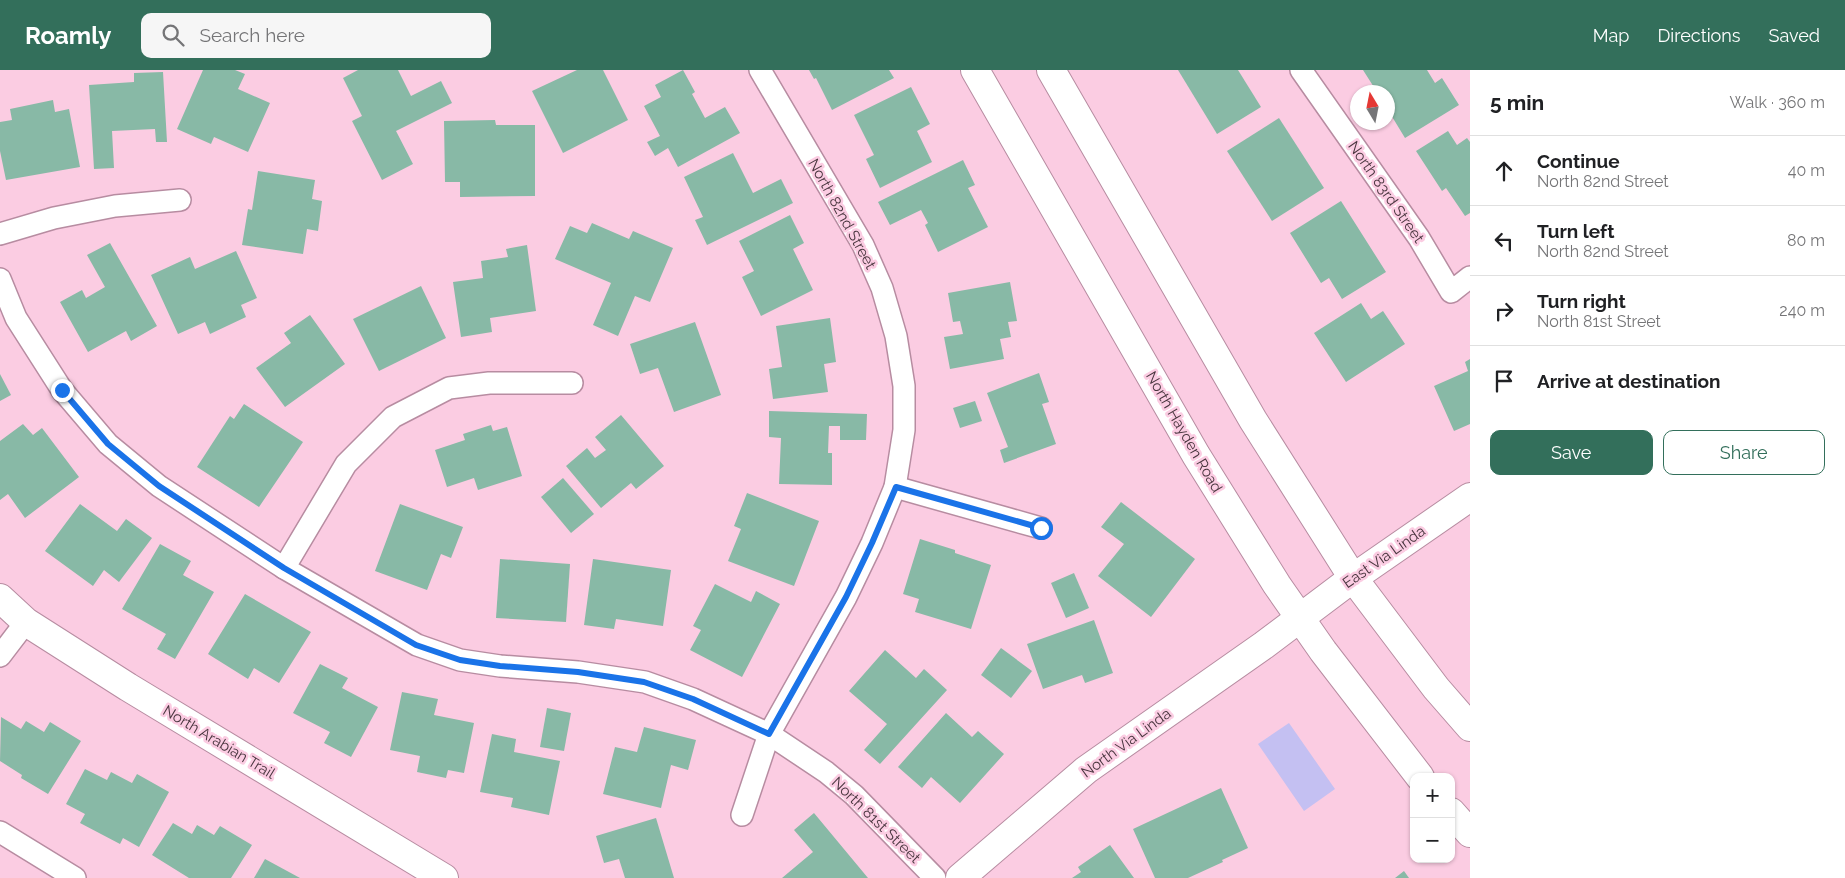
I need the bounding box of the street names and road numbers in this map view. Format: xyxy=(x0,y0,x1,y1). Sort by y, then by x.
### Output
street label: North 83rd Street xyxy=(1344,138,1428,246)
street label: North 82nd Street xyxy=(804,156,880,272)
street label: North Hayden Road xyxy=(1142,368,1226,496)
street label: East Via Linda xyxy=(1339,522,1429,592)
street label: North Arabian Trail xyxy=(160,701,279,783)
street label: North Via Linda xyxy=(1078,704,1174,782)
street label: North 81st Street xyxy=(828,773,924,867)

